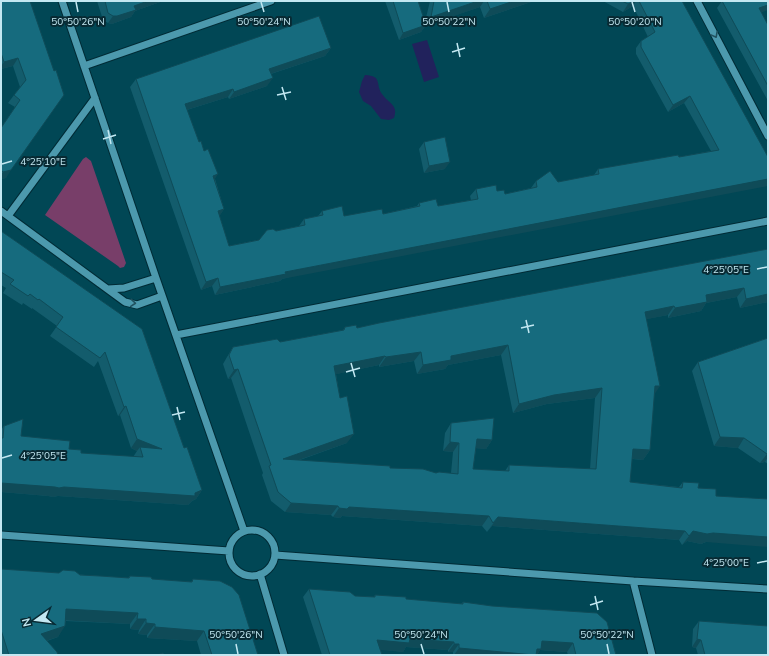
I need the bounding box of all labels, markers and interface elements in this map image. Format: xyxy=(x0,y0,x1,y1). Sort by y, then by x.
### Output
text: 50°50'26"N xyxy=(51,15,105,28)
text: 50°50'24"N xyxy=(237,15,291,28)
text: 50°50'22"N xyxy=(422,15,476,28)
text: 50°50'20"N xyxy=(608,15,662,28)
one-way arrow xyxy=(710,31,718,39)
text: 4°25'10"E xyxy=(20,155,66,168)
text: 4°25'05"E xyxy=(703,263,749,276)
one-way arrow xyxy=(130,299,137,308)
text: 4°25'05"E xyxy=(20,449,66,462)
text: 4°25'00"E xyxy=(703,556,749,569)
north arrow xyxy=(16,600,56,640)
text: N xyxy=(18,617,34,628)
text: 50°50'26"N xyxy=(209,628,263,641)
text: 50°50'24"N xyxy=(394,628,448,641)
text: 50°50'22"N xyxy=(580,628,634,641)

